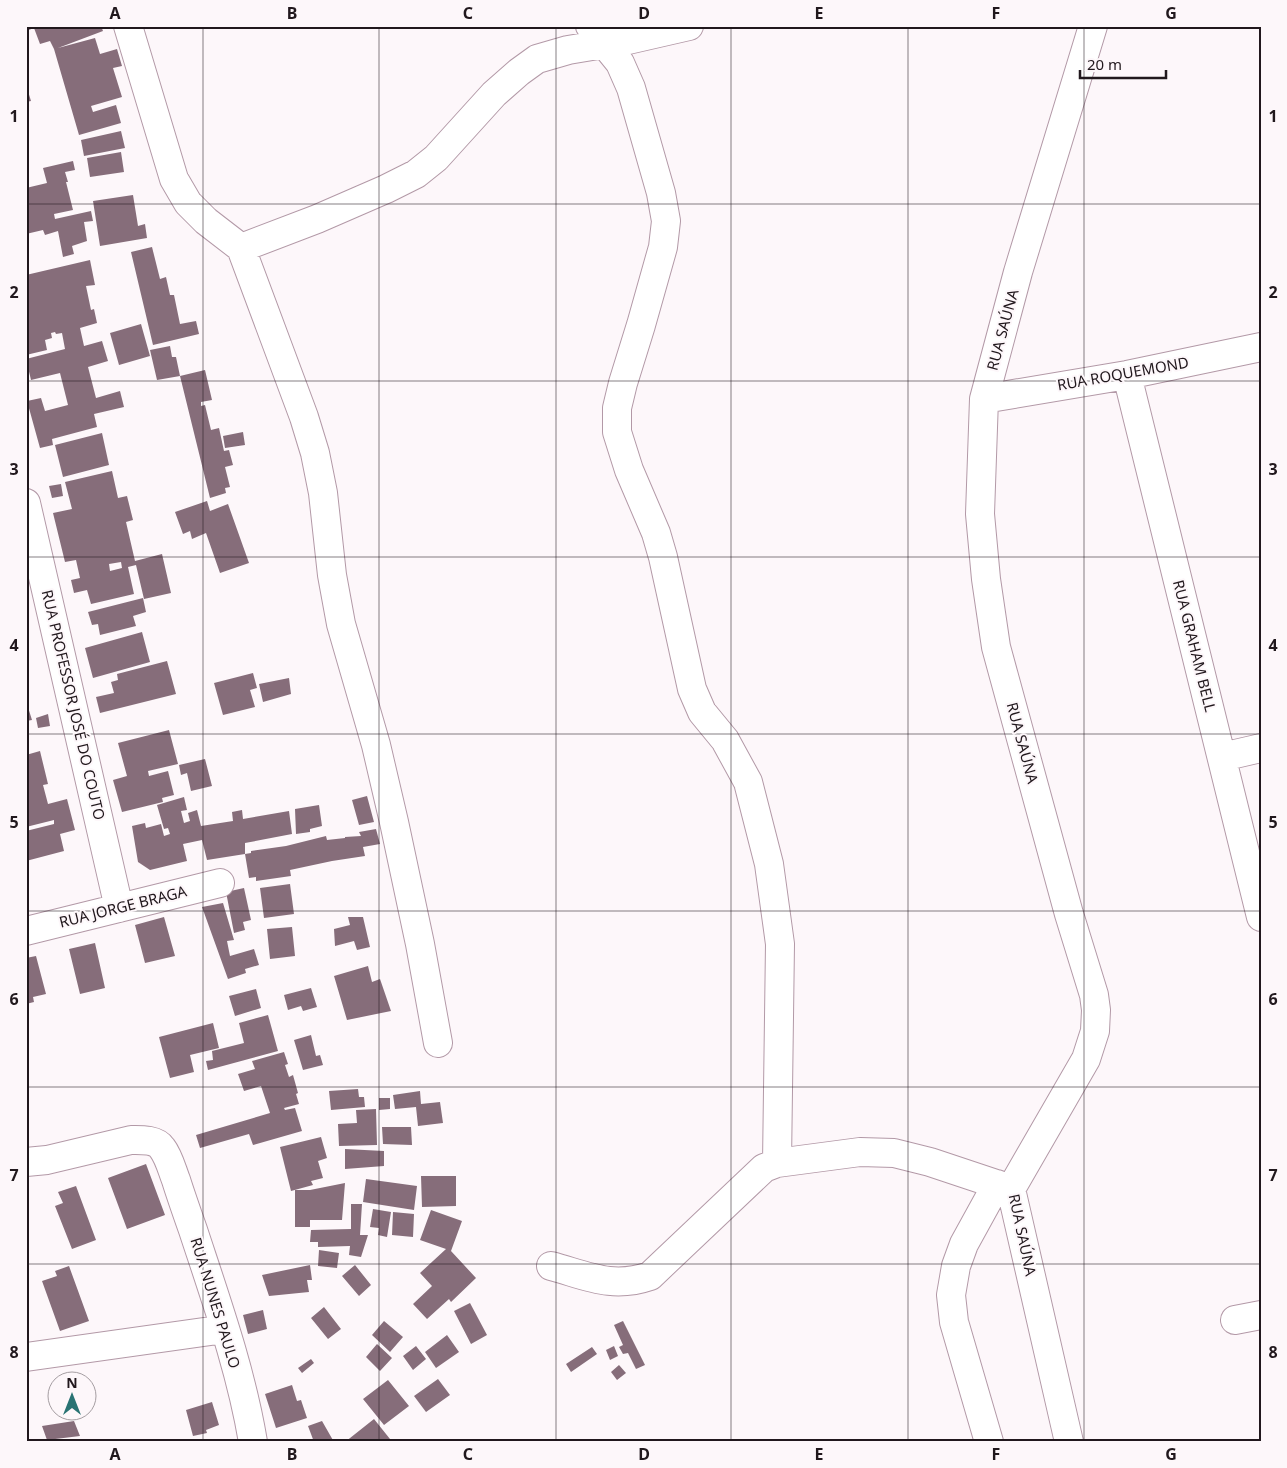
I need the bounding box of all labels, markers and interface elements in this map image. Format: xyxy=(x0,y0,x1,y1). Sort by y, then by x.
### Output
text: A xyxy=(109,2,121,24)
text: B xyxy=(287,2,297,24)
text: C xyxy=(463,2,473,24)
text: D xyxy=(638,2,650,24)
text: E xyxy=(815,2,824,24)
text: F xyxy=(992,2,1000,24)
text: G xyxy=(1165,2,1177,24)
scale bar xyxy=(1080,48,1166,80)
text: 20 m xyxy=(1087,54,1122,74)
text: 1 xyxy=(9,105,19,127)
text: 1 xyxy=(1268,105,1278,127)
text: 2 xyxy=(9,281,19,303)
text: 2 xyxy=(1268,281,1278,303)
street label: RUA SAÚNA xyxy=(982,286,1023,373)
street label: RUA ROQUEMOND xyxy=(1055,352,1190,394)
text: 3 xyxy=(9,458,19,480)
text: 3 xyxy=(1268,458,1278,480)
street label: RUA GRAHAM BELL xyxy=(1169,578,1221,714)
street label: RUA PROFESSOR JOSÉ DO COUTO xyxy=(38,588,110,822)
text: 4 xyxy=(9,634,19,656)
text: 4 xyxy=(1268,634,1278,656)
street label: RUA SAÚNA xyxy=(1003,700,1044,786)
text: 5 xyxy=(9,811,19,833)
text: 5 xyxy=(1268,811,1278,833)
street label: RUA JORGE BRAGA xyxy=(57,880,189,932)
text: 6 xyxy=(9,988,19,1010)
text: 6 xyxy=(1268,988,1278,1010)
text: 7 xyxy=(9,1164,19,1186)
text: 7 xyxy=(1268,1164,1278,1186)
street label: RUA SAÚNA xyxy=(1005,1192,1042,1278)
street label: RUA NUNES PAULO xyxy=(187,1235,245,1371)
text: 8 xyxy=(9,1341,19,1363)
text: 8 xyxy=(1268,1341,1278,1363)
north arrow xyxy=(48,1370,98,1420)
text: N xyxy=(66,1373,78,1392)
text: A xyxy=(109,1443,121,1465)
text: B xyxy=(287,1443,297,1465)
text: C xyxy=(463,1443,473,1465)
text: D xyxy=(638,1443,650,1465)
text: E xyxy=(815,1443,824,1465)
text: F xyxy=(992,1443,1000,1465)
text: G xyxy=(1165,1443,1177,1465)

